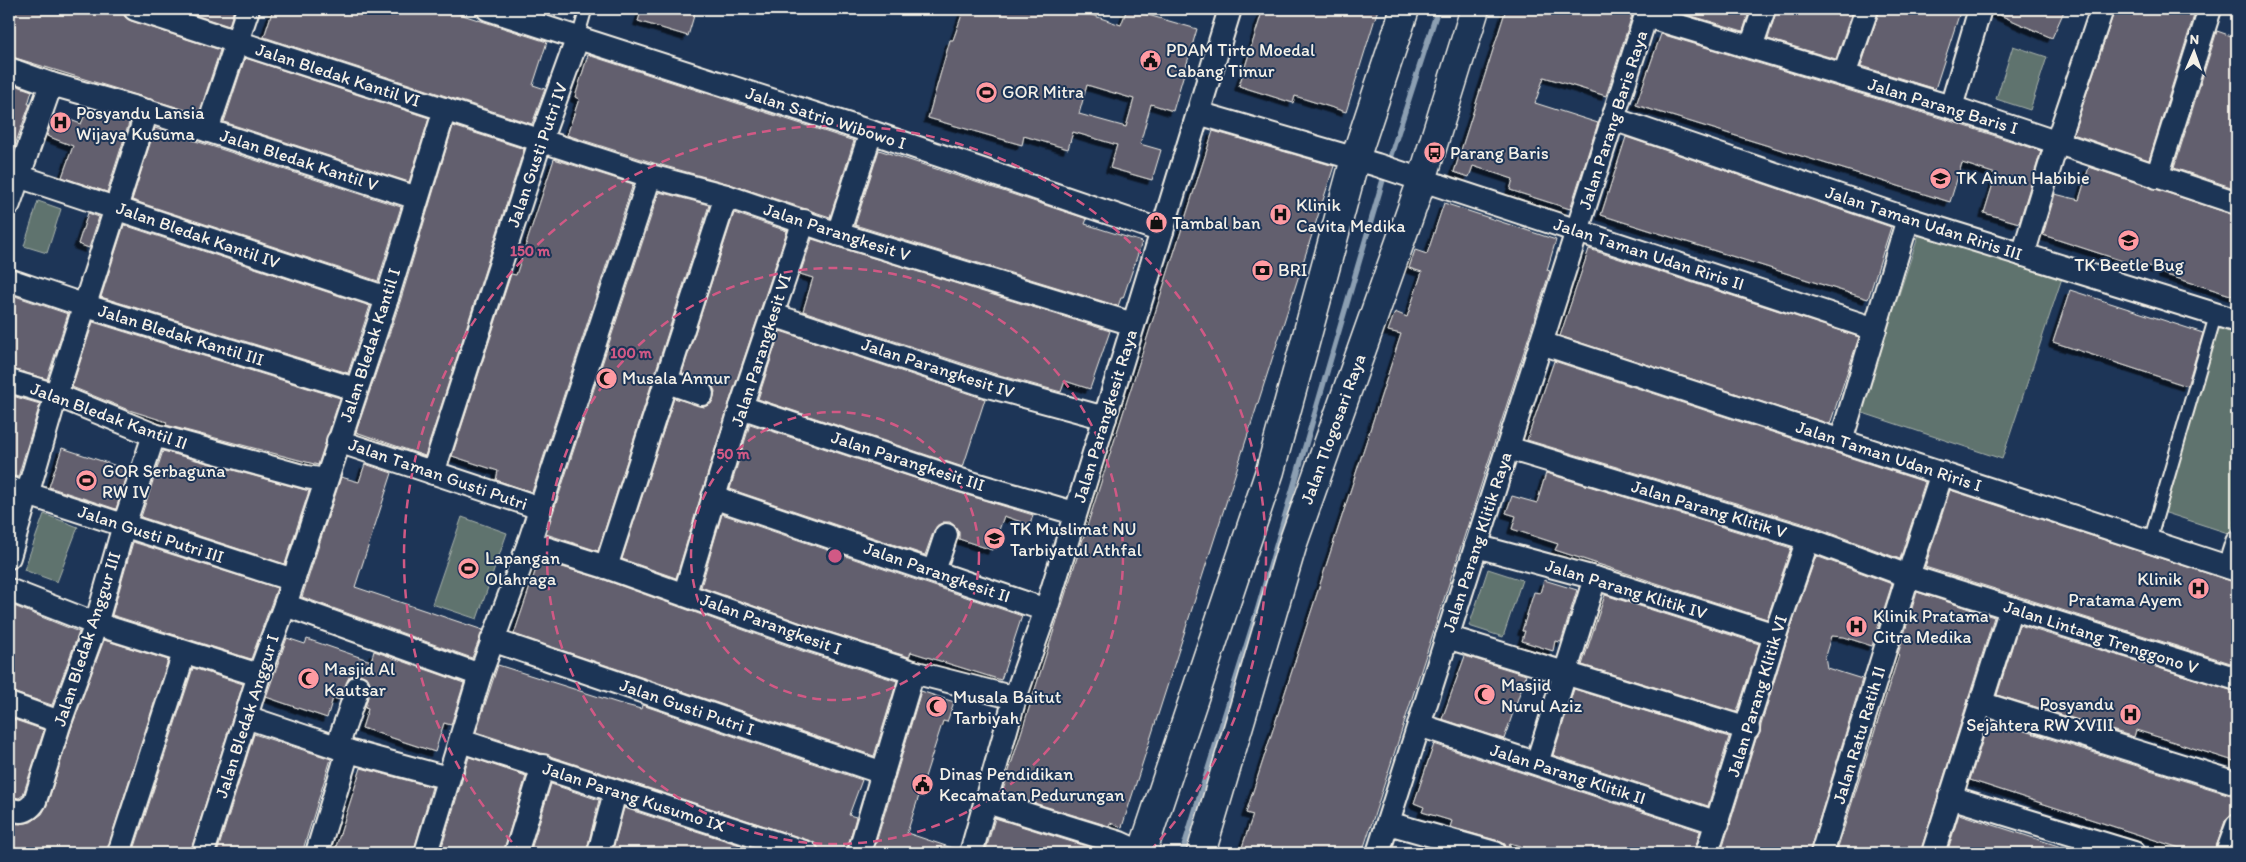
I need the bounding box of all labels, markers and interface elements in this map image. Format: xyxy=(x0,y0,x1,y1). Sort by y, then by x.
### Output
street label: Jalan Parang Baris Raya xyxy=(1574,28,1652,212)
north arrow xyxy=(2168,28,2218,78)
text: N xyxy=(2189,31,2199,48)
street label: Jalan Bledak Kantil VI xyxy=(253,38,423,112)
place label: PDAM Tirto Moedal Cabang Timur xyxy=(1166,39,1315,82)
public building icon: PDAM Tirto Moedal Cabang Timur xyxy=(1138,48,1162,72)
street label: Jalan Parang Baris I xyxy=(1865,73,2021,139)
street label: Jalan Gusti Putri IV xyxy=(502,79,572,230)
sports icon: GOR Mitra xyxy=(974,80,998,104)
place label: GOR Mitra xyxy=(1002,81,1084,103)
street label: Jalan Satrio Wibowo I xyxy=(743,82,909,154)
place label: Posyandu Lansia Wijaya Kusuma xyxy=(76,102,205,145)
hospital icon: Posyandu Lansia Wijaya Kusuma xyxy=(48,111,72,135)
street label: Jalan Bledak Kantil V xyxy=(217,124,381,196)
bus stop icon: Parang Baris xyxy=(1422,141,1446,165)
place label: Parang Baris xyxy=(1450,142,1549,164)
school or university icon: TK Ainun Habibie xyxy=(1928,166,1952,190)
place label: TK Ainun Habibie xyxy=(1956,167,2090,189)
street label: Jalan Taman Udan Riris III xyxy=(1823,181,2025,265)
place label: Klinik Cavita Medika xyxy=(1296,194,1406,237)
street label: Jalan Bledak Kantil IV xyxy=(113,197,283,273)
street label: Jalan Parangkesit V xyxy=(761,198,913,266)
hospital icon: Klinik Cavita Medika xyxy=(1268,203,1292,227)
shop icon: Tambal ban xyxy=(1144,211,1168,235)
place label: Tambal ban xyxy=(1172,212,1261,234)
street label: Jalan Taman Udan Riris II xyxy=(1551,213,1747,295)
school or university icon: TK Beetle Bug xyxy=(2117,228,2141,252)
text: 150 m xyxy=(510,242,550,260)
place label: TK Beetle Bug xyxy=(2074,254,2185,276)
bank icon: BRI xyxy=(1250,258,1274,282)
place label: BRI xyxy=(1278,259,1308,281)
street label: Jalan Bledak Kantil I xyxy=(335,265,405,425)
street label: Jalan Parangkesit VI xyxy=(726,271,796,429)
street label: Jalan Bledak Kantil III xyxy=(95,299,267,371)
street label: Jalan Parangkesit Raya xyxy=(1068,327,1142,505)
street label: Jalan Parangkesit IV xyxy=(859,333,1018,403)
text: 100 m xyxy=(610,344,652,362)
street label: Jalan Tlogosari Raya xyxy=(1296,351,1370,507)
mosque icon: Musala Annur xyxy=(594,366,618,390)
place label: Musala Annur xyxy=(622,367,730,389)
street label: Jalan Bledak Kantil II xyxy=(27,377,191,455)
street label: Jalan Taman Udan Riris I xyxy=(1793,416,1985,496)
street label: Jalan Parangkesit III xyxy=(828,426,988,496)
street label: Jalan Taman Gusti Putri xyxy=(346,433,530,515)
text: 50 m xyxy=(716,445,750,463)
street label: Jalan Parang Klitik Raya xyxy=(1437,449,1517,635)
place label: GOR Serbaguna RW IV xyxy=(102,460,226,503)
sports icon: GOR Serbaguna RW IV xyxy=(74,469,98,493)
street label: Jalan Parang Klitik V xyxy=(1629,475,1790,543)
street label: Jalan Gusti Putri III xyxy=(75,500,227,568)
place label: TK Muslimat NU Tarbiyatul Athfal xyxy=(1010,518,1142,561)
school or university icon: TK Muslimat NU Tarbiyatul Athfal xyxy=(982,527,1006,551)
street label: Jalan Parangkesit II xyxy=(861,537,1013,607)
place label: Lapangan Olahraga xyxy=(485,547,560,590)
centre of rings xyxy=(826,547,844,565)
street label: Jalan Bledak Anggur III xyxy=(48,549,126,729)
street label: Jalan Parang Klitik IV xyxy=(1542,554,1710,624)
sports icon: Lapangan Olahraga xyxy=(457,556,481,580)
place label: Klinik Pratama Ayem xyxy=(2068,568,2183,611)
hospital icon: Klinik Pratama Ayem xyxy=(2186,577,2210,601)
street label: Jalan Parangkesit I xyxy=(697,588,845,660)
street label: Jalan Lintang Trenggono V xyxy=(2001,595,2202,679)
place label: Klinik Pratama Citra Medika xyxy=(1873,605,1989,648)
street label: Jalan Parang Klitik VI xyxy=(1722,612,1792,780)
hospital icon: Klinik Pratama Citra Medika xyxy=(1845,614,1869,638)
street label: Jalan Bledak Anggur I xyxy=(210,631,284,801)
place label: Masjid Al Kautsar xyxy=(324,658,395,701)
street label: Jalan Ratu Ratih II xyxy=(1828,664,1890,806)
mosque icon: Masjid Al Kautsar xyxy=(296,667,320,691)
street label: Jalan Gusti Putri I xyxy=(617,674,757,740)
place label: Masjid Nurul Aziz xyxy=(1501,674,1583,717)
mosque icon: Masjid Nurul Aziz xyxy=(1473,683,1497,707)
place label: Musala Baitut Tarbiyah xyxy=(953,686,1062,729)
place label: Posyandu Sejahtera RW XVIII xyxy=(1966,693,2114,736)
mosque icon: Musala Baitut Tarbiyah xyxy=(925,695,949,719)
hospital icon: Posyandu Sejahtera RW XVIII xyxy=(2118,702,2142,726)
street label: Jalan Parang Klitik II xyxy=(1488,738,1648,810)
street label: Jalan Parang Kusumo IX xyxy=(540,757,729,837)
place label: Dinas Pendidikan Kecamatan Pedurungan xyxy=(939,763,1124,806)
public building icon: Dinas Pendidikan Kecamatan Pedurungan xyxy=(911,772,935,796)

